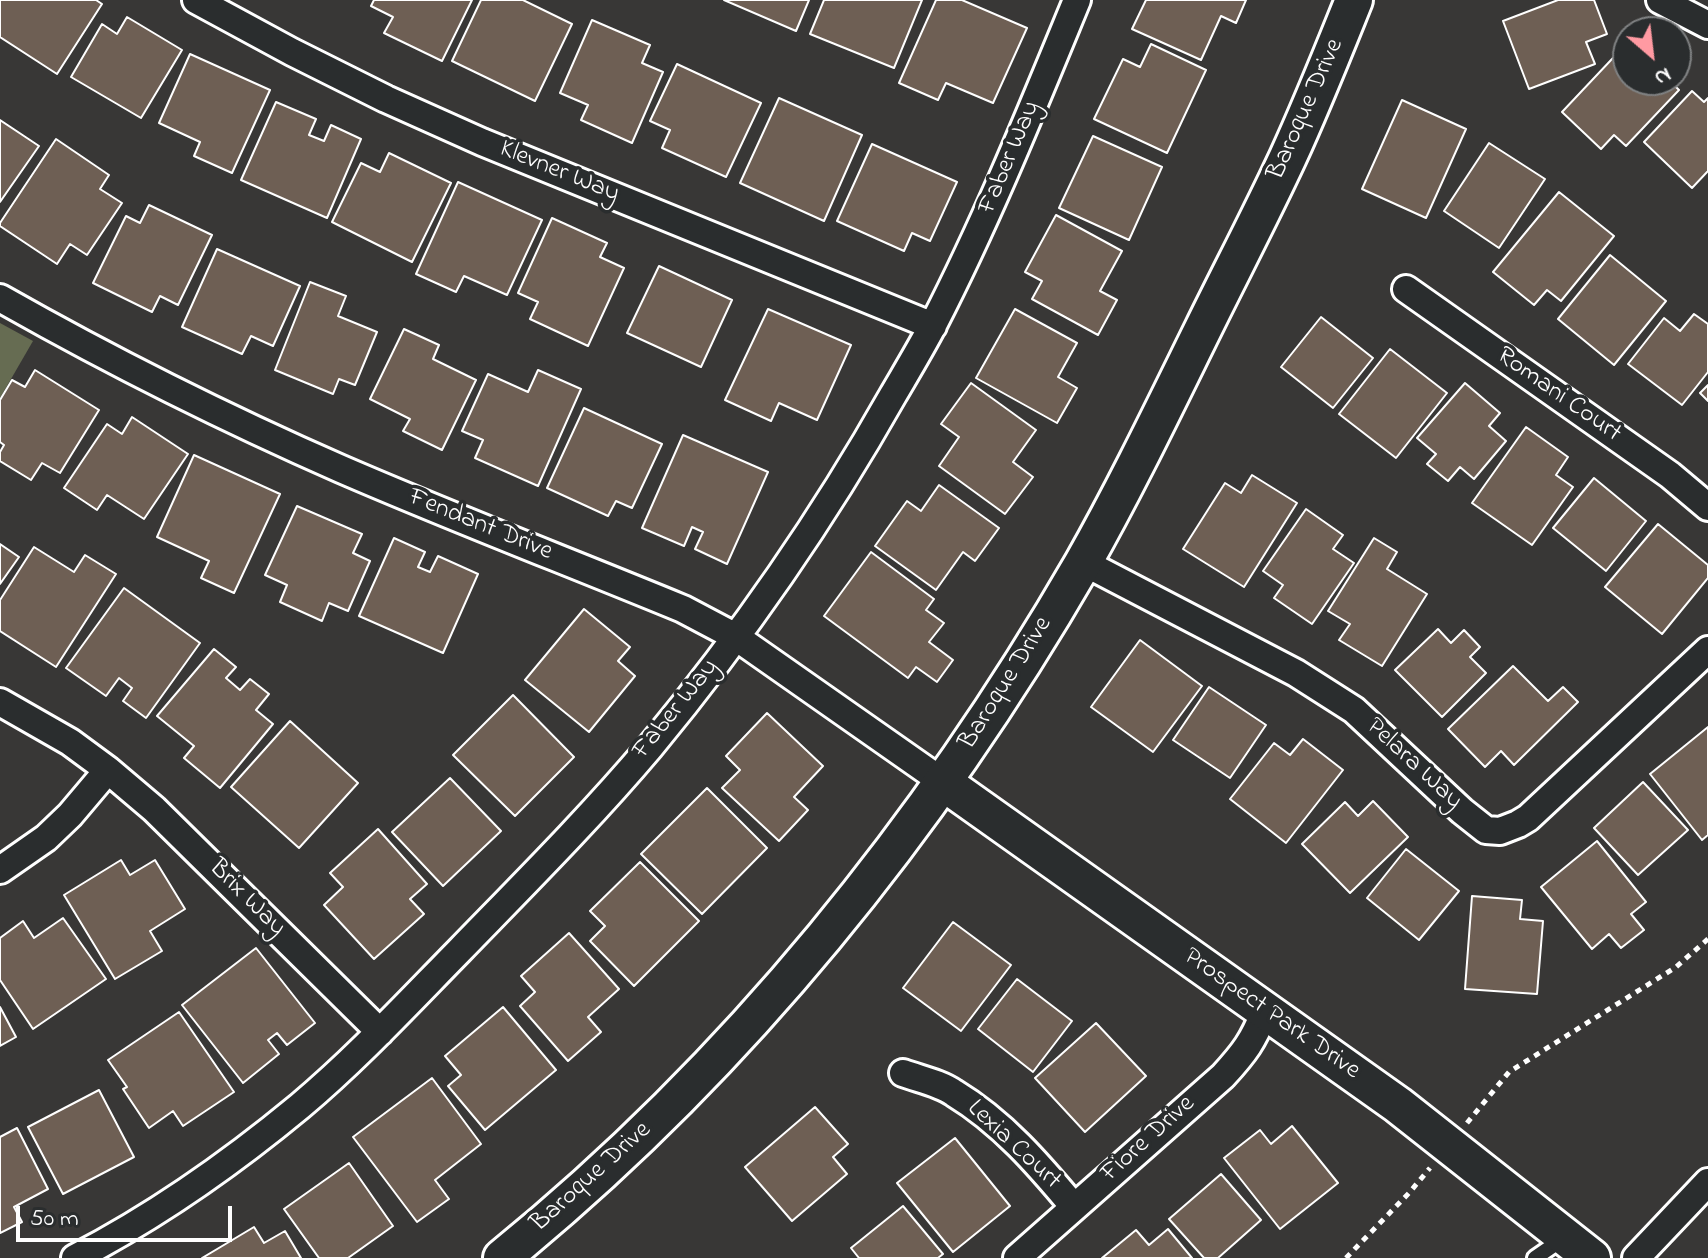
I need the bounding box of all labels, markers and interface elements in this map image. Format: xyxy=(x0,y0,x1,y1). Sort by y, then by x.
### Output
north arrow xyxy=(1612,16,1692,96)
street label: Baroque Drive xyxy=(1262,35,1352,185)
text: N xyxy=(1648,58,1676,93)
street label: Faber Way xyxy=(973,97,1049,219)
street label: Klevner Way xyxy=(495,135,623,211)
street label: Romani Court xyxy=(1489,341,1627,451)
street label: Fendant Drive xyxy=(404,483,556,569)
street label: Baroque Drive xyxy=(954,612,1060,756)
street label: Faber Way xyxy=(627,654,727,766)
street label: Pelara Way xyxy=(1358,712,1468,818)
street label: Brix Way xyxy=(201,854,291,944)
street label: Prospect Park Drive xyxy=(1177,942,1365,1088)
street label: Fiore Drive xyxy=(1096,1090,1202,1190)
street label: Lexia Court xyxy=(959,1095,1067,1197)
street label: Baroque Drive xyxy=(525,1116,659,1240)
scale bar xyxy=(20,1190,236,1240)
text: 50 m xyxy=(30,1202,79,1237)

